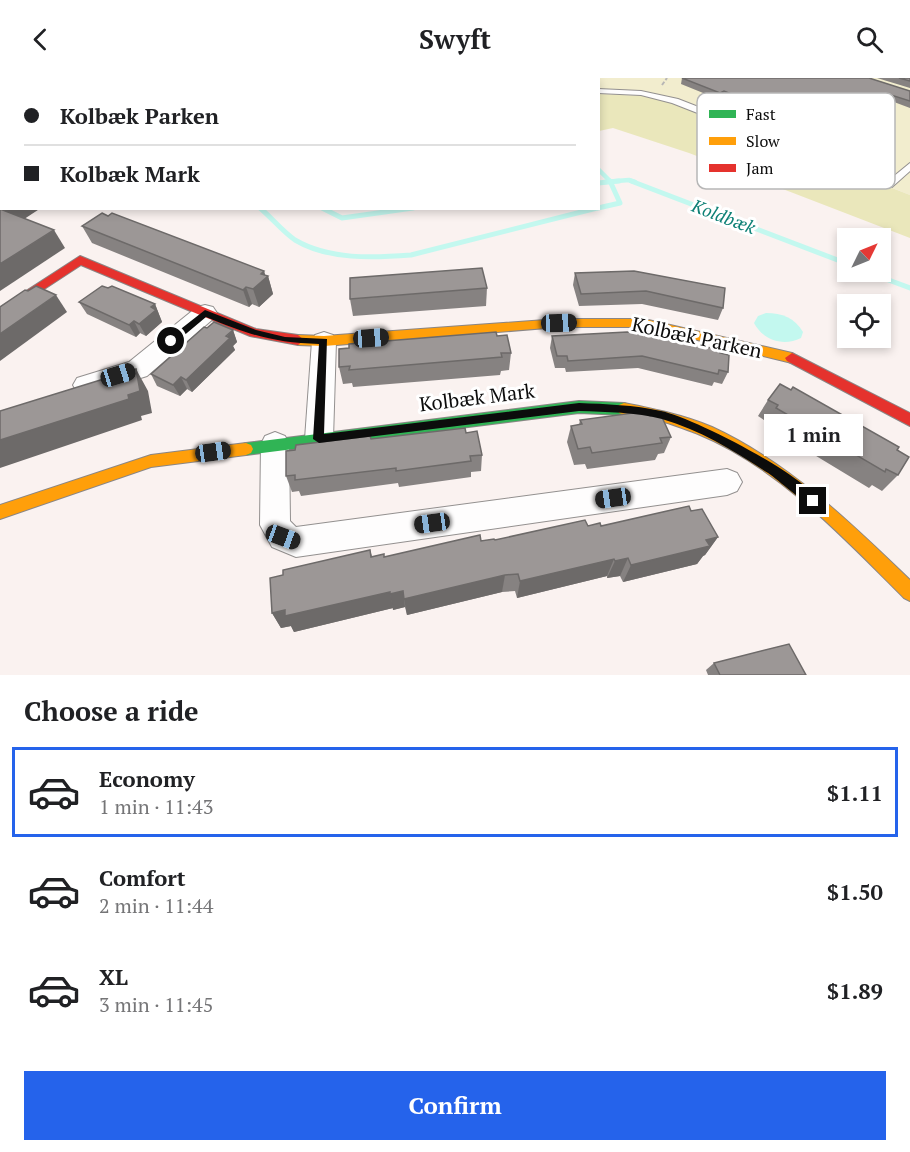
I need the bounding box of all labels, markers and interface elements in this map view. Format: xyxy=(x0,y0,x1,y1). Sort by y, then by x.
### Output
text: Swyft xyxy=(419,21,491,57)
icon: back xyxy=(24,23,57,56)
icon: search xyxy=(853,23,886,56)
legend xyxy=(697,93,895,189)
text: Kolbæk Parken xyxy=(60,101,219,130)
text: Fast xyxy=(746,103,776,125)
text: Slow xyxy=(746,130,780,152)
text: Jam xyxy=(746,157,774,179)
text: Kolbæk Mark xyxy=(60,159,200,188)
water label: Koldbæk xyxy=(688,193,760,239)
north arrow xyxy=(837,228,891,282)
map controls xyxy=(837,228,891,348)
button: locate xyxy=(837,294,891,348)
street label: Kolbæk Parken xyxy=(629,310,765,364)
car xyxy=(541,313,577,333)
route start xyxy=(157,327,184,354)
car xyxy=(352,328,390,348)
car xyxy=(98,361,138,389)
street label: Kolbæk Mark xyxy=(418,376,537,417)
callout: 1 min xyxy=(764,414,862,456)
text: 1 min xyxy=(786,421,841,448)
car xyxy=(194,441,232,463)
car xyxy=(594,487,632,509)
route end xyxy=(799,487,826,514)
car xyxy=(413,512,451,534)
car xyxy=(263,522,303,552)
text: Choose a ride xyxy=(24,693,199,729)
text: Economy xyxy=(99,764,195,793)
icon: car xyxy=(27,765,81,819)
text: $1.11 xyxy=(827,778,883,807)
text: 1 min · 11:43 xyxy=(99,793,213,820)
text: Comfort xyxy=(99,863,185,892)
icon: car xyxy=(27,864,81,918)
text: $1.50 xyxy=(827,877,883,906)
text: 2 min · 11:44 xyxy=(99,892,213,919)
text: XL xyxy=(99,962,128,991)
icon: car xyxy=(27,963,81,1017)
text: $1.89 xyxy=(827,976,883,1005)
text: 3 min · 11:45 xyxy=(99,991,213,1018)
button: Confirm xyxy=(24,1071,886,1140)

